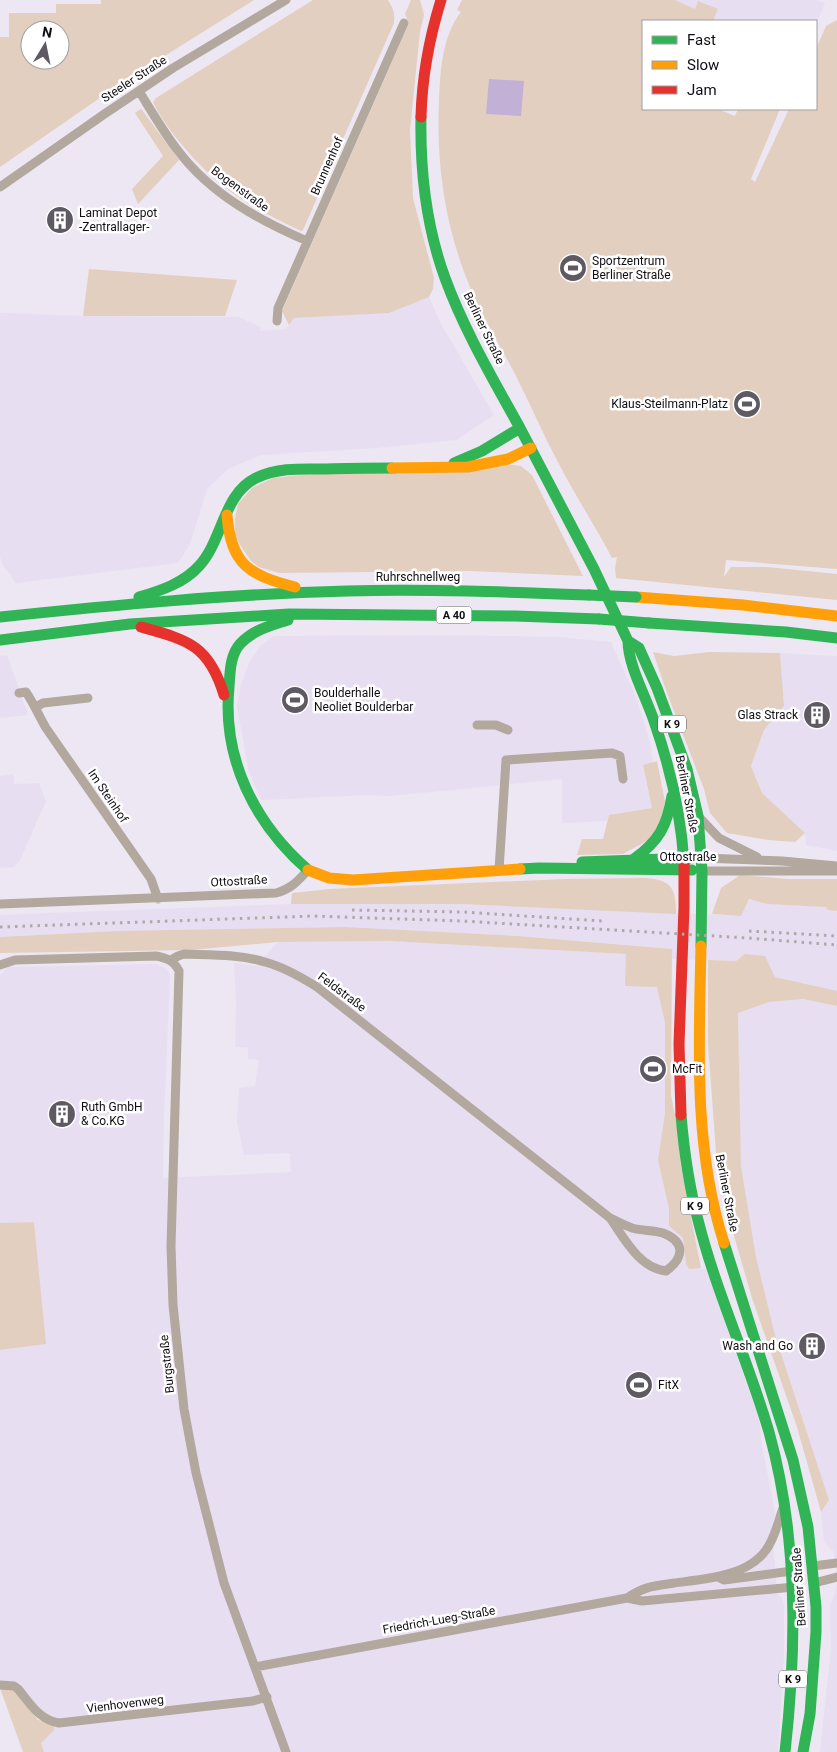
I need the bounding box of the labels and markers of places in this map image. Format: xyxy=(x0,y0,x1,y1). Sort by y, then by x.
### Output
building icon: Laminat Depot -Zentrallager- xyxy=(45,205,75,235)
place label: Laminat Depot -Zentrallager- xyxy=(79,206,157,234)
sports icon: Sportzentrum Berliner Straße xyxy=(558,253,588,283)
place label: Sportzentrum Berliner Straße xyxy=(592,254,671,282)
sports icon: Klaus-Steilmann-Platz xyxy=(732,389,762,419)
place label: Klaus-Steilmann-Platz xyxy=(611,397,728,411)
sports icon: Boulderhalle Neoliet Boulderbar xyxy=(280,685,310,715)
place label: Boulderhalle Neoliet Boulderbar xyxy=(314,686,413,714)
building icon: Glas Strack xyxy=(802,700,832,730)
place label: Glas Strack xyxy=(737,708,799,722)
sports icon: McFit xyxy=(638,1054,668,1084)
place label: McFit xyxy=(672,1062,702,1076)
building icon: Ruth GmbH & Co.KG xyxy=(47,1099,77,1129)
place label: Ruth GmbH & Co.KG xyxy=(81,1100,143,1128)
building icon: Wash and Go xyxy=(797,1331,827,1361)
place label: Wash and Go xyxy=(722,1339,793,1353)
sports icon: FitX xyxy=(624,1370,654,1400)
place label: FitX xyxy=(658,1378,679,1392)

